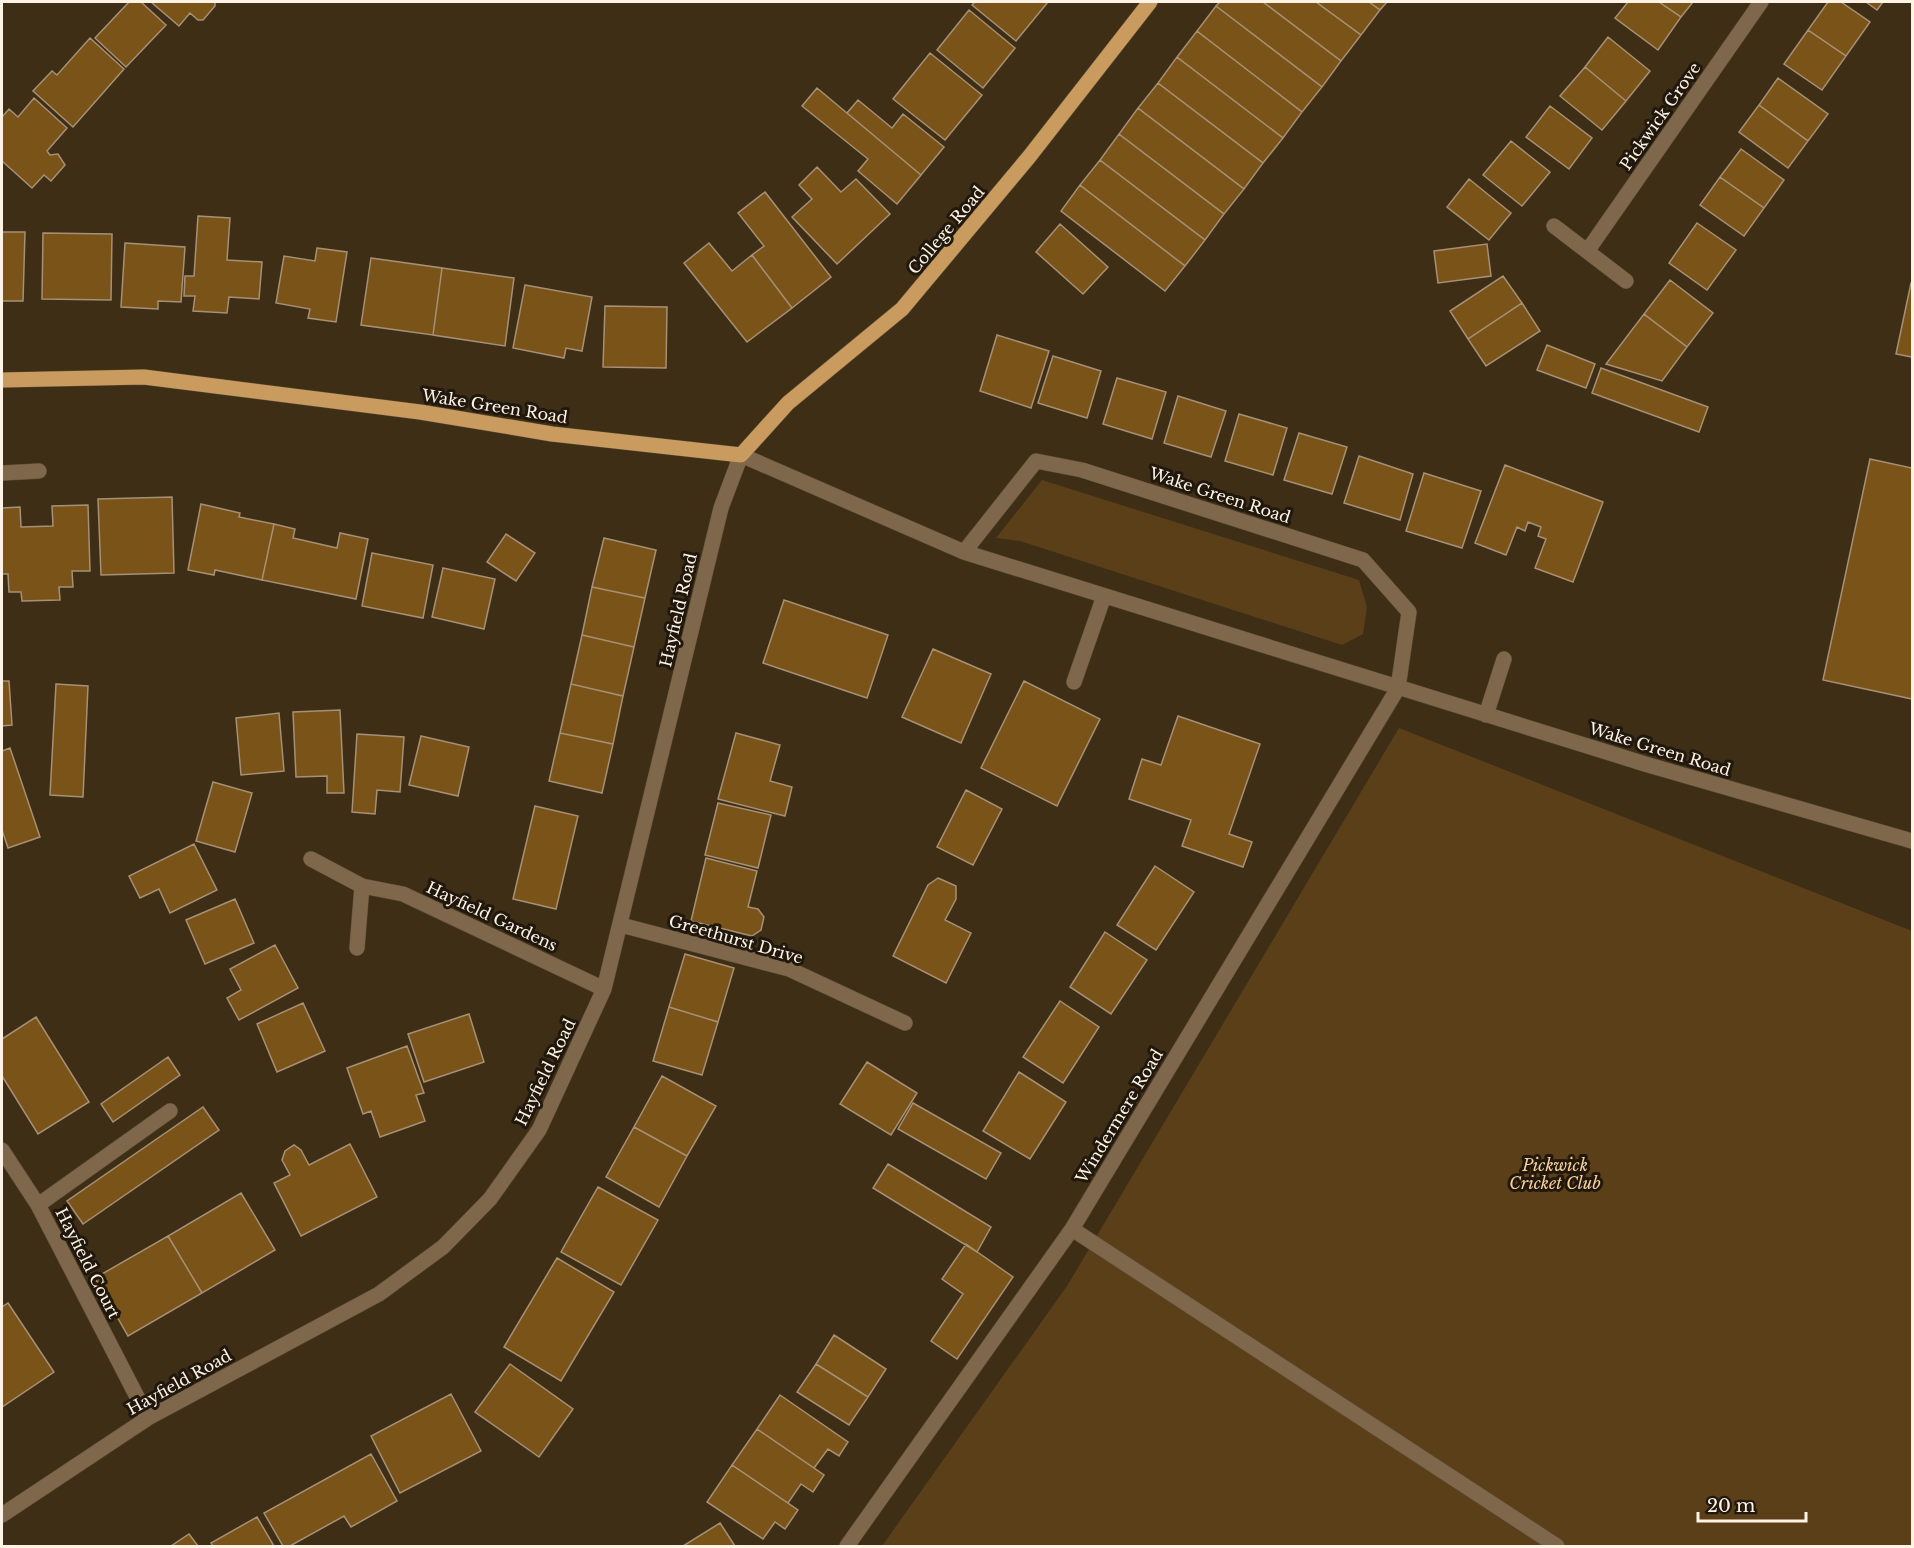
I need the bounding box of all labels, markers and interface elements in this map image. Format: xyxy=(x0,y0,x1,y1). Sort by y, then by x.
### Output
street label: Pickwick Grove xyxy=(1615,58,1705,174)
street label: College Road xyxy=(903,182,989,278)
street label: Wake Green Road xyxy=(420,384,569,427)
street label: Wake Green Road xyxy=(1146,462,1293,527)
street label: Hayfield Road xyxy=(655,551,701,669)
street label: Wake Green Road xyxy=(1586,718,1733,780)
street label: Hayfield Gardens xyxy=(423,877,561,955)
street label: Greethurst Drive xyxy=(667,910,805,968)
street label: Hayfield Road xyxy=(511,1015,580,1129)
street label: Windermere Road xyxy=(1071,1045,1167,1188)
park label: Pickwick Cricket Club xyxy=(1509,1155,1601,1193)
street label: Hayfield Court xyxy=(52,1204,124,1322)
street label: Hayfield Road xyxy=(123,1345,235,1419)
scale bar xyxy=(1698,1485,1806,1523)
text: 20 m xyxy=(1707,1495,1755,1517)

